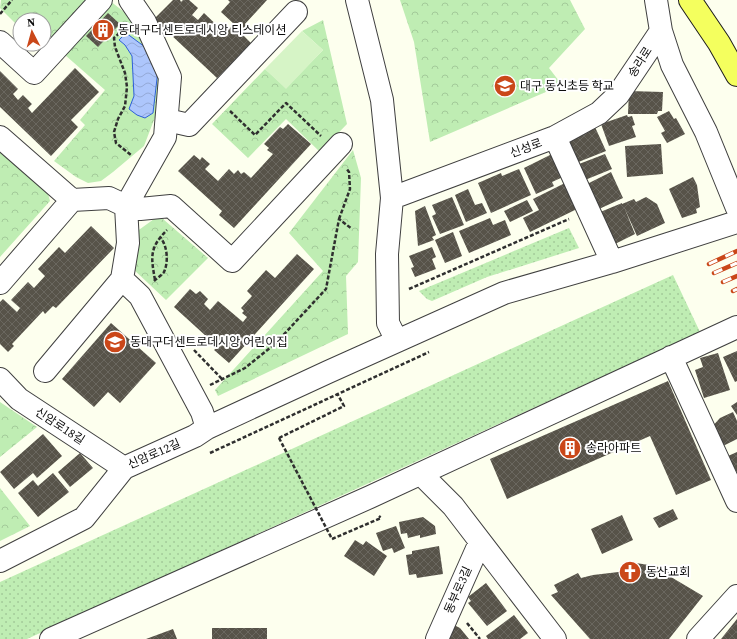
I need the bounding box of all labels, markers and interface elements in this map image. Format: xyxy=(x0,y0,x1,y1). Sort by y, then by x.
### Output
north arrow xyxy=(12,12,52,52)
text: N xyxy=(26,15,36,30)
building icon: 동대구더센트로데시앙 티스테이션 xyxy=(90,17,116,43)
place label: 동대구더센트로데시앙 티스테이션 xyxy=(118,22,286,38)
street label: 송라로 xyxy=(624,44,656,80)
school or university icon: 대구 동신초등 학교 xyxy=(492,73,518,99)
place label: 대구 동신초등 학교 xyxy=(520,78,614,94)
street label: 신성로 xyxy=(508,135,544,161)
school or university icon: 동대구더센트로데시앙 어린이집 xyxy=(102,329,128,355)
place label: 동대구더센트로데시앙 어린이집 xyxy=(130,334,287,350)
street label: 신암로18길 xyxy=(32,404,88,448)
street label: 신암로12길 xyxy=(125,435,183,473)
building icon: 송라아파트 xyxy=(557,435,583,461)
place label: 송라아파트 xyxy=(586,440,641,456)
church icon: 동산교회 xyxy=(617,559,643,585)
street label: 동부로3길 xyxy=(440,564,476,616)
place label: 동산교회 xyxy=(646,564,690,580)

